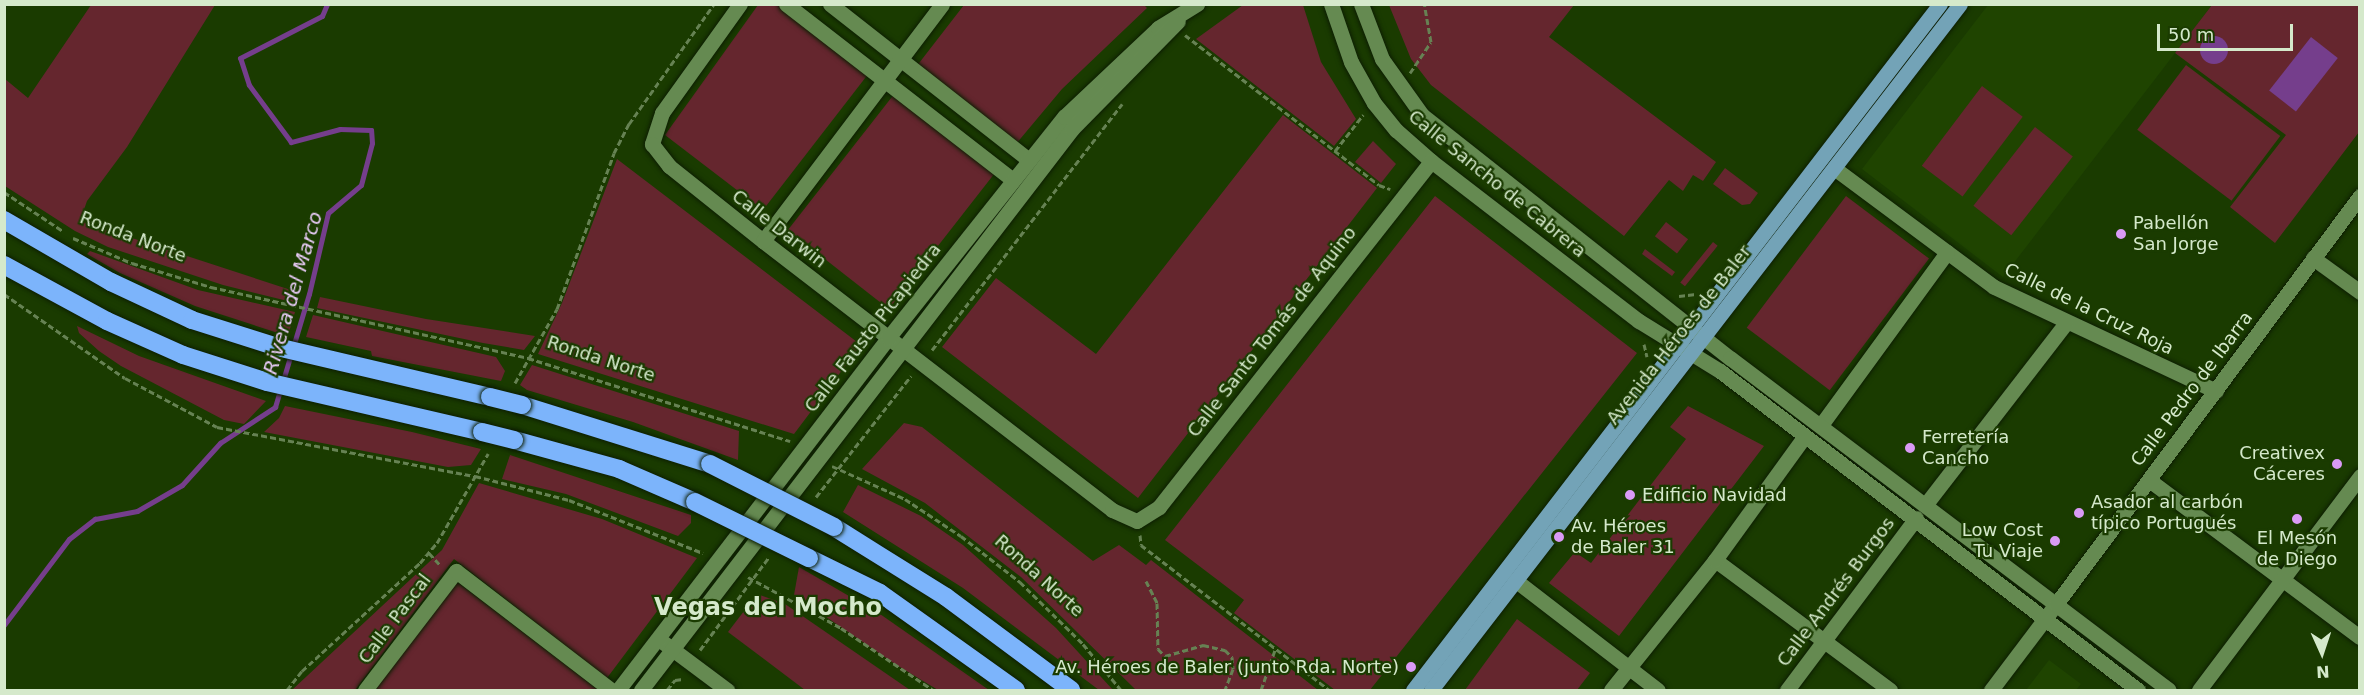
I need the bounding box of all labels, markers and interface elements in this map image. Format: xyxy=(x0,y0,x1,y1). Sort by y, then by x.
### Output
scale bar xyxy=(2160,12,2296,50)
text: 50 m xyxy=(2168,24,2214,45)
street label: Calle Sancho de Cabrera xyxy=(1404,106,1590,262)
street label: Calle Darwin xyxy=(728,185,830,273)
street label: Ronda Norte xyxy=(77,207,189,267)
water label: Rivera del Marco xyxy=(258,209,328,377)
place label: Pabellón San Jorge xyxy=(2133,213,2218,256)
street label: Calle Santo Tomás de Aquino xyxy=(1183,222,1361,442)
marker: Pabellón San Jorge xyxy=(2114,227,2128,241)
street label: Calle Fausto Picapiedra xyxy=(800,239,946,417)
street label: Avenida Héroes de Baler xyxy=(1602,241,1756,429)
street label: Calle de la Cruz Roja xyxy=(2001,259,2177,359)
street label: Calle Pedro de Ibarra xyxy=(2127,307,2257,471)
street label: Ronda Norte xyxy=(544,331,658,387)
place label: Ferretería Cancho xyxy=(1922,427,2009,470)
marker: Ferretería Cancho xyxy=(1903,441,1917,455)
place label: Creativex Cáceres xyxy=(2239,443,2325,486)
marker: Creativex Cáceres xyxy=(2330,457,2344,471)
place label: Edificio Navidad xyxy=(1642,484,1787,506)
marker: Edificio Navidad xyxy=(1623,488,1637,502)
place label: Asador al carbón típico Portugués xyxy=(2091,492,2243,534)
marker: Asador al carbón típico Portugués xyxy=(2072,506,2086,520)
marker: El Mesón de Diego xyxy=(2290,512,2304,526)
street label: Calle Andrés Burgos xyxy=(1773,513,1899,671)
place label: Av. Héroes de Baler 31 xyxy=(1571,516,1675,558)
place label: Low Cost Tu Viaje xyxy=(1962,520,2043,562)
place label: El Mesón de Diego xyxy=(2257,528,2337,570)
street label: Ronda Norte xyxy=(990,530,1088,622)
marker: Av. Héroes de Baler 31 xyxy=(1552,530,1566,544)
marker: Low Cost Tu Viaje xyxy=(2048,534,2062,548)
street label: Calle Pascal xyxy=(354,570,436,668)
district label: Vegas del Mocho xyxy=(654,594,882,622)
north arrow xyxy=(2292,623,2352,683)
place label: Av. Héroes de Baler (junto Rda. Norte) xyxy=(1055,656,1399,678)
marker: Av. Héroes de Baler (junto Rda. Norte) xyxy=(1404,660,1418,674)
text: N xyxy=(2316,662,2330,681)

